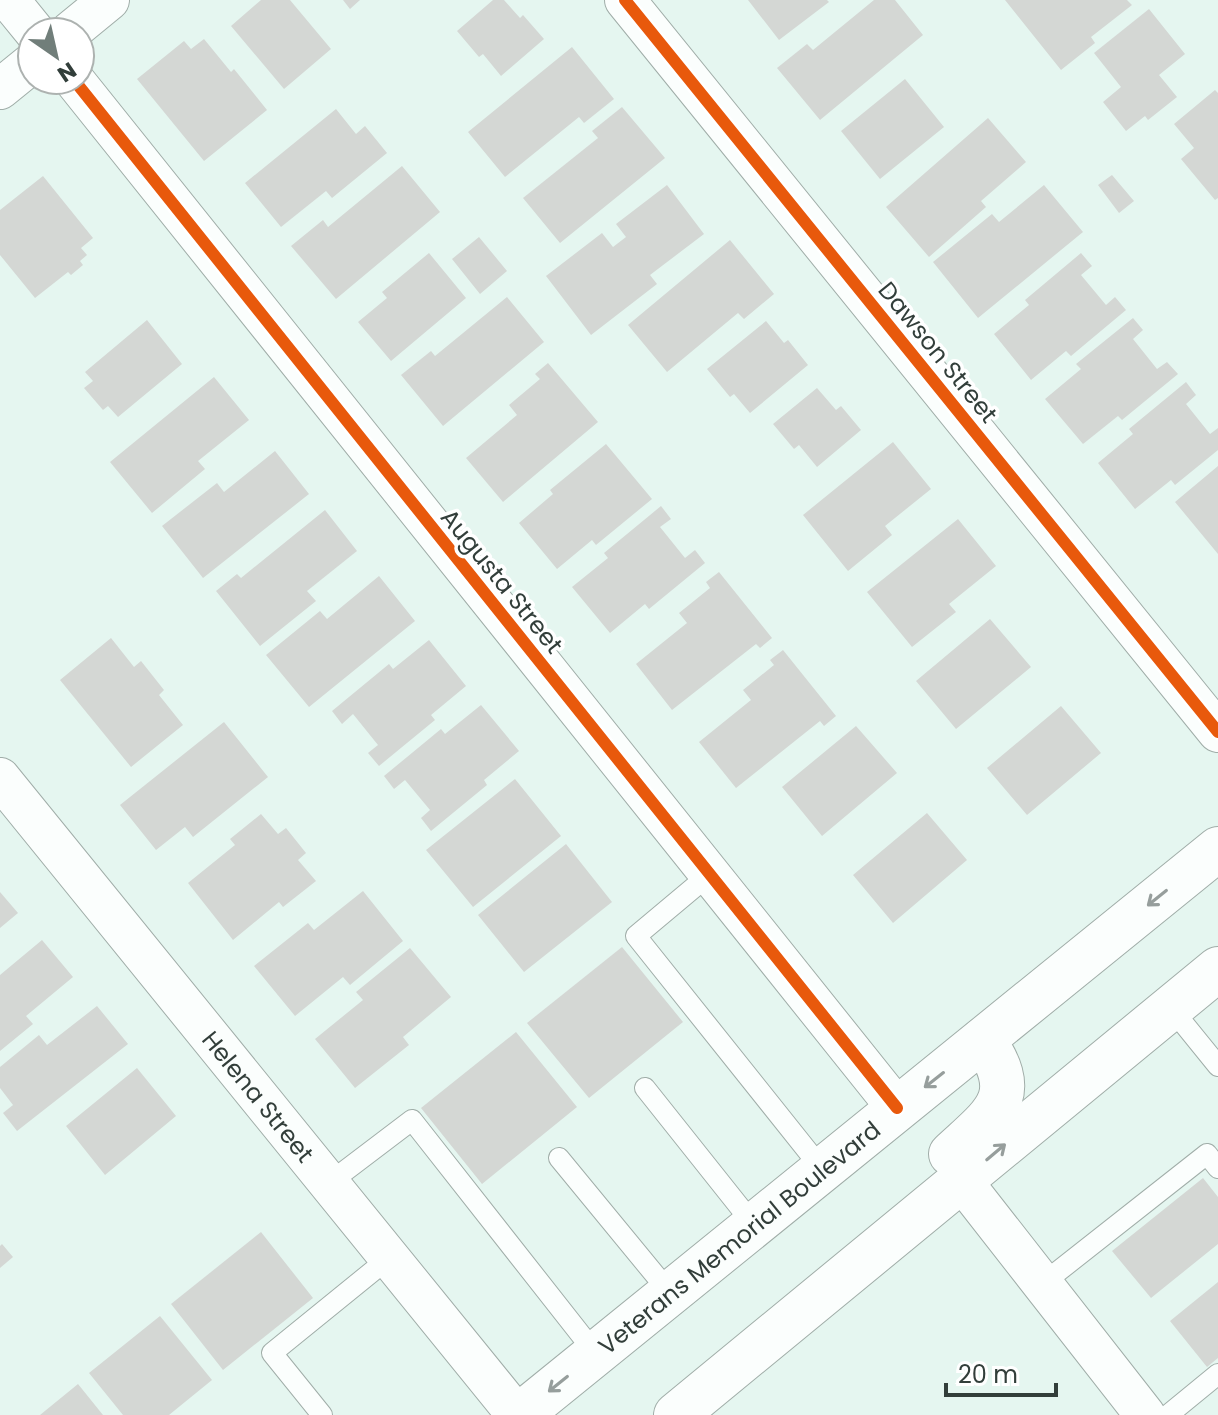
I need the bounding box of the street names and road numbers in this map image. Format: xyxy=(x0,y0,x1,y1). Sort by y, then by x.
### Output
street label: Dawson Street xyxy=(871,274,1005,430)
street label: Augusta Street xyxy=(433,502,571,660)
street label: Helena Street xyxy=(195,1024,322,1169)
street label: Veterans Memorial Boulevard xyxy=(591,1113,887,1362)

